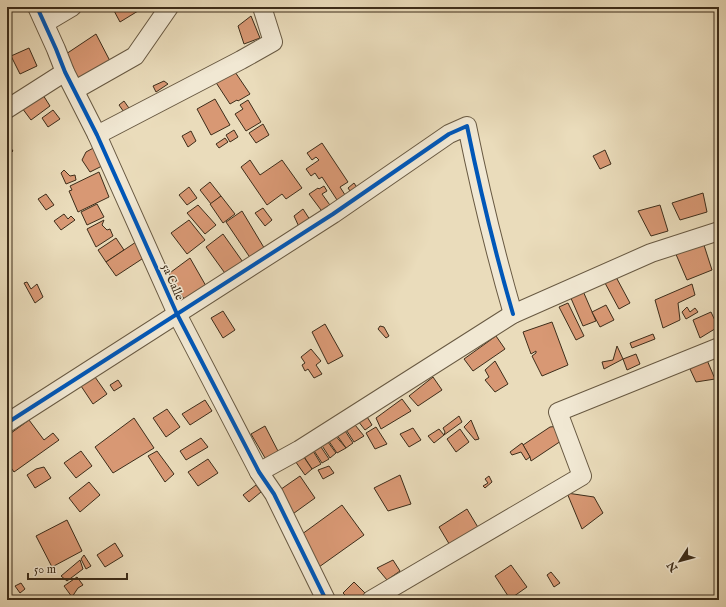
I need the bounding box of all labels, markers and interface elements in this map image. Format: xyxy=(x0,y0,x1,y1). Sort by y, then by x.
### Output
street label: 5a Calle xyxy=(158,262,187,303)
north arrow xyxy=(660,541,700,581)
scale bar xyxy=(28,555,127,581)
text: N xyxy=(664,558,682,575)
text: 50 m xyxy=(34,562,56,577)

